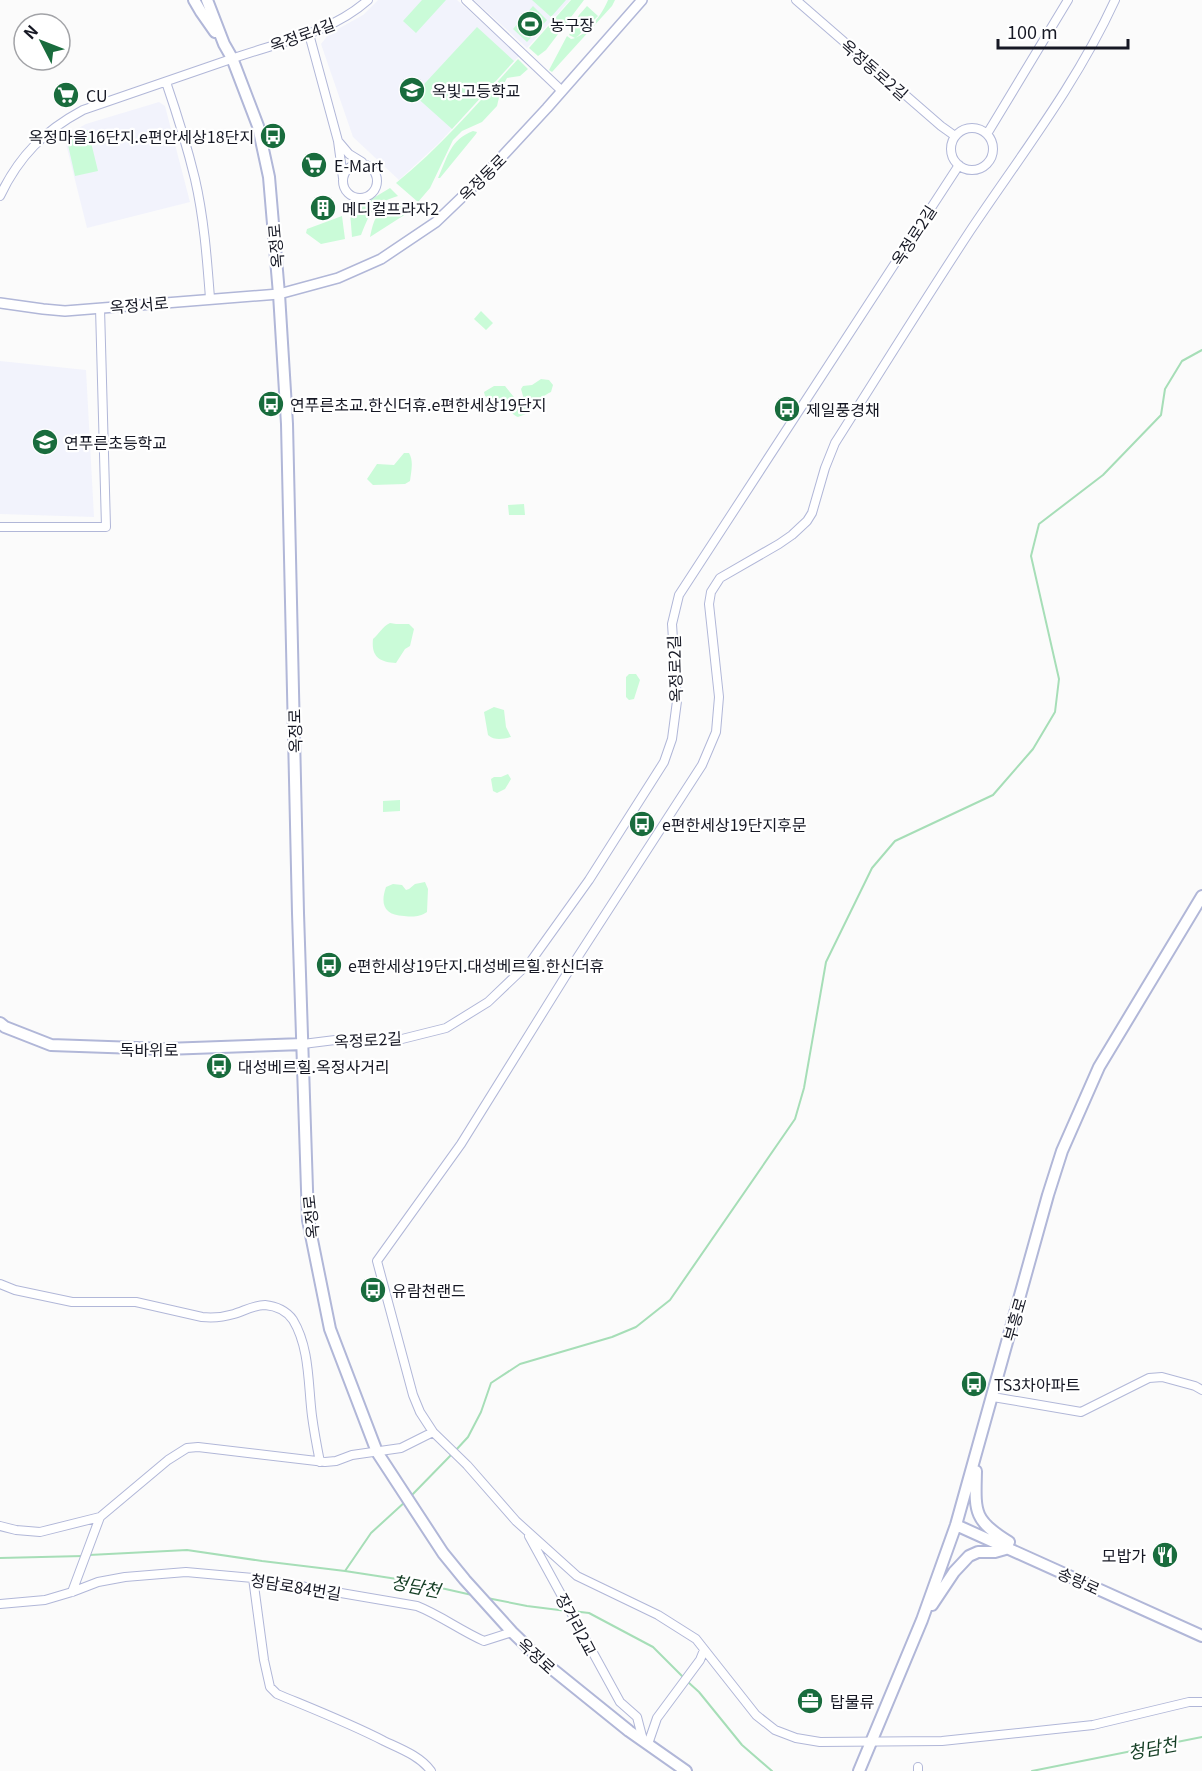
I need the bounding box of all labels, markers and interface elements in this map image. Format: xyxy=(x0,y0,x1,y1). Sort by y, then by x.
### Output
sports icon: 농구장 xyxy=(515,9,545,39)
street label: 옥정로4길 xyxy=(266,11,338,57)
north arrow xyxy=(12,12,72,72)
place label: 농구장 xyxy=(550,12,594,36)
scale bar xyxy=(998,12,1128,50)
text: 100 m xyxy=(1007,18,1058,44)
text: N xyxy=(17,19,43,44)
street label: 옥정동로2길 xyxy=(836,33,914,105)
school or university icon: 옥빛고등학교 xyxy=(397,75,427,105)
place label: 옥빛고등학교 xyxy=(432,78,520,102)
supermarket icon: CU xyxy=(51,80,81,110)
place label: CU xyxy=(86,83,107,107)
bus stop icon: 옥정마을16단지.e편안세상18단지 xyxy=(258,121,288,151)
place label: 옥정마을16단지.e편안세상18단지 xyxy=(29,124,254,148)
street label: 옥정동로 xyxy=(453,148,511,206)
supermarket icon: E-Mart xyxy=(299,150,329,180)
place label: E-Mart xyxy=(334,153,383,177)
building icon: 메디컬프라자2 xyxy=(308,193,338,223)
place label: 메디컬프라자2 xyxy=(342,196,439,220)
street label: 옥정로2길 xyxy=(884,200,942,270)
street label: 옥정로 xyxy=(261,223,289,269)
street label: 옥정서로 xyxy=(109,289,170,319)
bus stop icon: 연푸른초교.한신더휴.e편한세상19단지 xyxy=(256,389,286,419)
place label: 연푸른초교.한신더휴.e편한세상19단지 xyxy=(290,392,546,416)
bus stop icon: 제일풍경채 xyxy=(772,394,802,424)
place label: 제일풍경채 xyxy=(806,397,880,421)
school or university icon: 연푸른초등학교 xyxy=(30,427,60,457)
place label: 연푸른초등학교 xyxy=(64,430,167,454)
street label: 옥정로2길 xyxy=(661,635,687,703)
street label: 옥정로 xyxy=(282,708,306,753)
bus stop icon: e편한세상19단지후문 xyxy=(627,809,657,839)
place label: e편한세상19단지후문 xyxy=(662,812,807,836)
bus stop icon: e편한세상19단지.대성베르힐.한신더휴 xyxy=(314,950,344,980)
place label: e편한세상19단지.대성베르힐.한신더휴 xyxy=(348,953,604,977)
street label: 옥정로2길 xyxy=(334,1025,402,1053)
street label: 독바위로 xyxy=(120,1037,179,1061)
bus stop icon: 대성베르힐.옥정사거리 xyxy=(204,1051,234,1081)
place label: 대성베르힐.옥정사거리 xyxy=(238,1054,390,1078)
street label: 옥정로 xyxy=(296,1194,324,1240)
bus stop icon: 유람천랜드 xyxy=(358,1275,388,1305)
place label: 유람천랜드 xyxy=(392,1278,466,1302)
street label: 부흥로 xyxy=(996,1294,1032,1344)
bus stop icon: TS3차아파트 xyxy=(959,1369,989,1399)
place label: TS3차아파트 xyxy=(994,1372,1080,1396)
restaurant icon: 모밥가 xyxy=(1150,1540,1180,1570)
place label: 모밥가 xyxy=(1102,1543,1146,1567)
street label: 송랑로 xyxy=(1054,1560,1104,1600)
street label: 청담로84번길 xyxy=(249,1567,343,1605)
water label: 청담천 xyxy=(389,1567,445,1603)
street label: 장거리2교 xyxy=(550,1588,604,1660)
street label: 옥정로 xyxy=(513,1631,562,1679)
office icon: 탑물류 xyxy=(795,1686,825,1716)
place label: 탑물류 xyxy=(830,1689,874,1713)
water label: 청담천 xyxy=(1125,1729,1181,1765)

